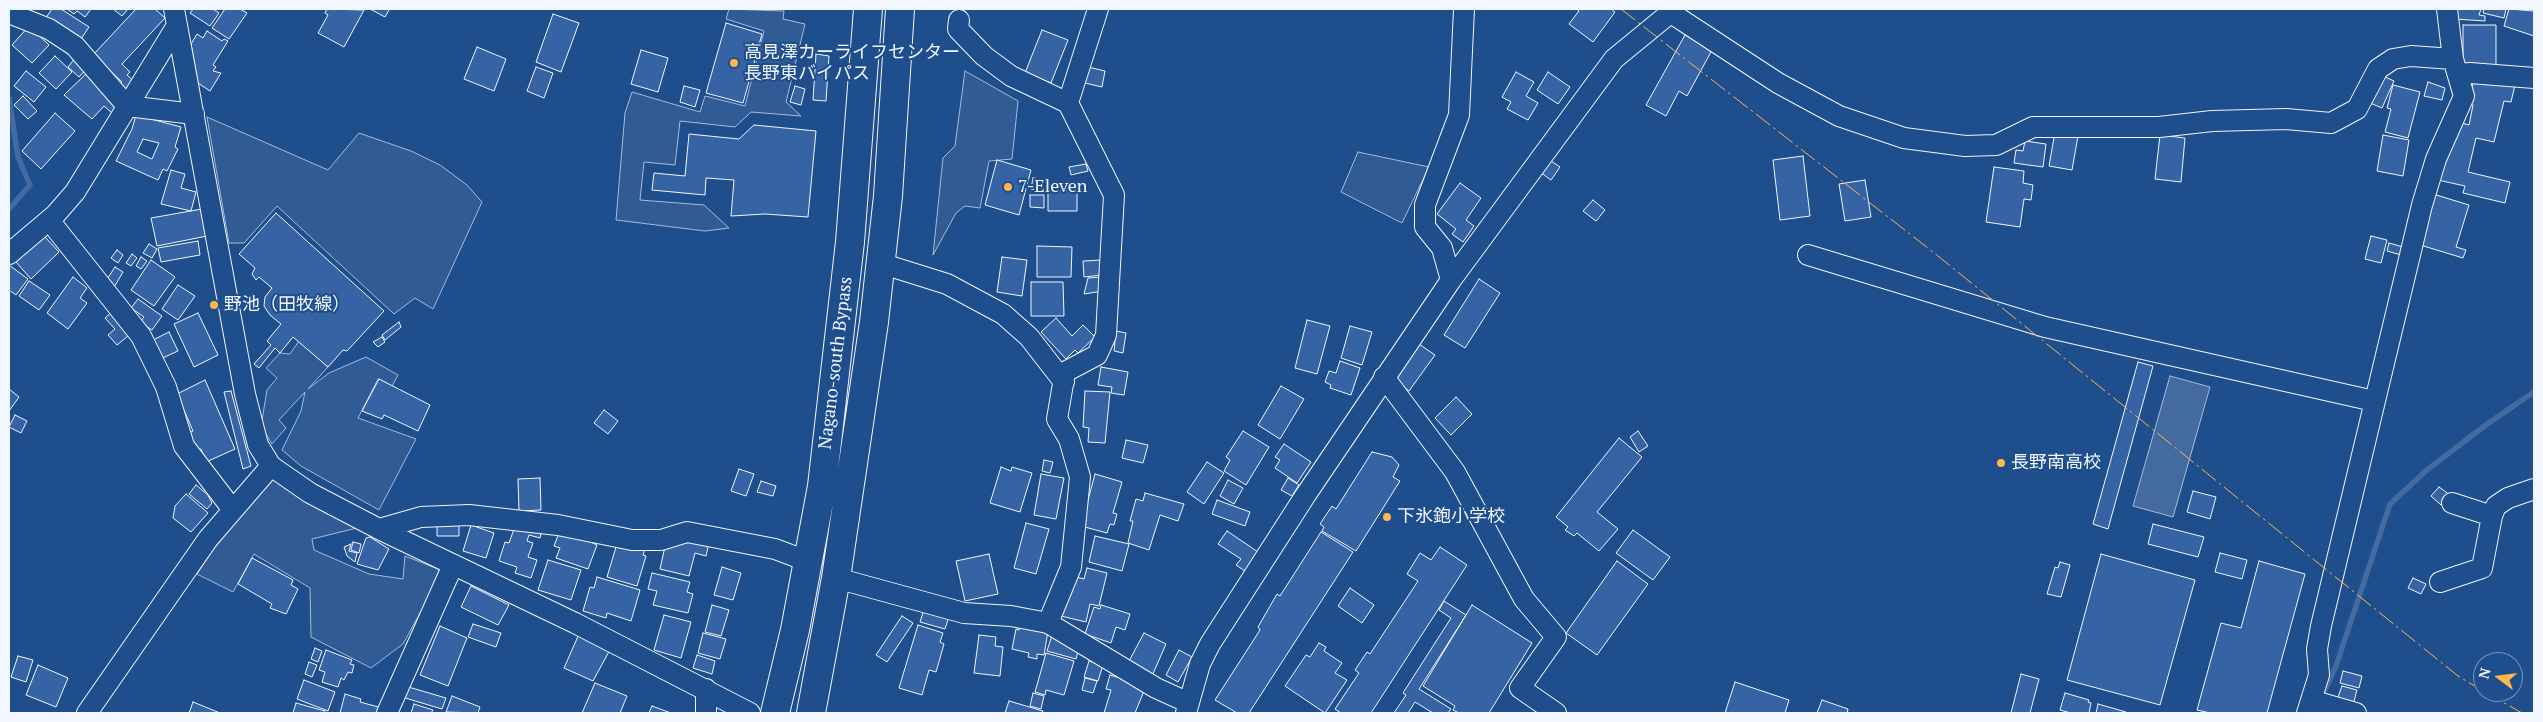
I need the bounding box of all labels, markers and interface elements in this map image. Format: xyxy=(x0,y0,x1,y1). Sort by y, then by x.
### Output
place label: 高見澤カーライフセンター 長野東バイパス xyxy=(744,42,960,84)
marker: 高見澤カーライフセンター 長野東バイパス xyxy=(728,57,740,69)
place label: 7-Eleven xyxy=(1018,176,1087,198)
marker: 7-Eleven xyxy=(1002,181,1014,193)
street label: Nagano-south Bypass xyxy=(815,275,857,451)
place label: 野池（田牧線） xyxy=(224,294,350,316)
marker: 野池（田牧線） xyxy=(208,299,220,311)
place label: 長野南高校 xyxy=(2011,452,2101,474)
marker: 長野南高校 xyxy=(1995,457,2007,469)
place label: 下氷鉋小学校 xyxy=(1397,506,1505,528)
marker: 下氷鉋小学校 xyxy=(1381,511,1393,523)
north arrow xyxy=(2473,652,2523,702)
text: N xyxy=(2473,666,2495,681)

